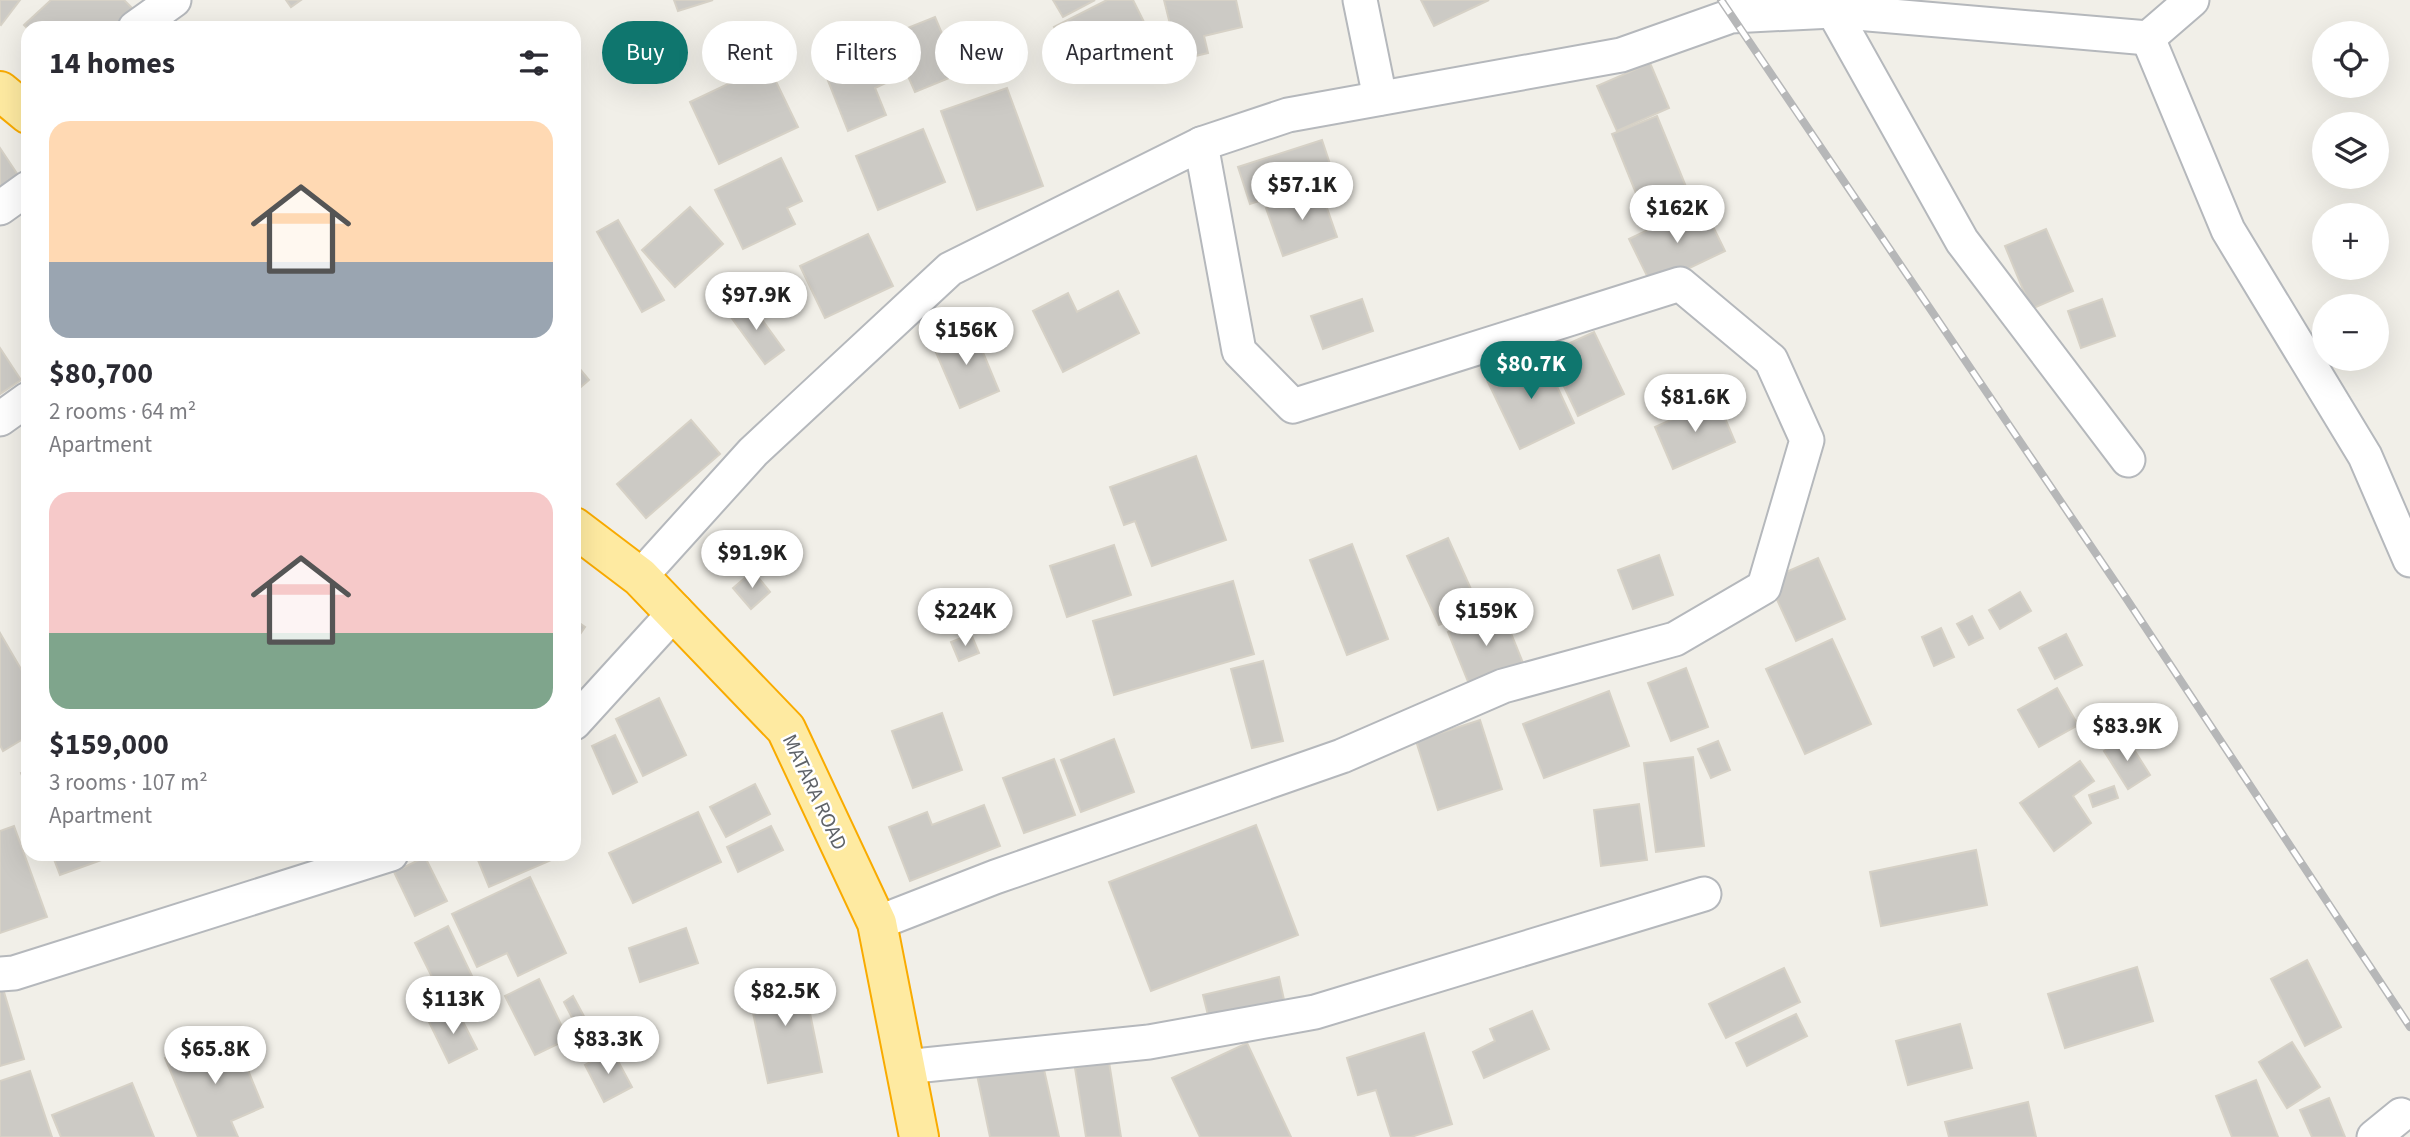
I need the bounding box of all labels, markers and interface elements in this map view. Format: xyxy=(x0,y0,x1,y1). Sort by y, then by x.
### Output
chip: Buy xyxy=(602,21,688,84)
chip: Rent xyxy=(702,21,797,84)
chip: Filters xyxy=(811,21,921,84)
chip: New xyxy=(935,21,1028,84)
chip: Apartment xyxy=(1042,21,1197,84)
map controls xyxy=(2312,21,2389,371)
button: locate xyxy=(2312,21,2389,98)
text: 14 homes xyxy=(49,42,175,85)
icon: filters xyxy=(515,44,553,82)
button: layers xyxy=(2312,112,2389,189)
pin: $57.1K xyxy=(1245,162,1359,222)
icon: home xyxy=(238,166,364,292)
text: $57.1K xyxy=(1267,168,1337,201)
pin: $162K xyxy=(1628,186,1726,245)
text: $162K xyxy=(1646,191,1708,224)
button: + xyxy=(2312,203,2389,280)
pin: $97.9K xyxy=(699,272,813,332)
text: $97.9K xyxy=(721,278,791,311)
button: − xyxy=(2312,294,2389,371)
pin: $156K xyxy=(917,308,1015,367)
text: $156K xyxy=(935,313,997,346)
pin: $80.7K xyxy=(1474,342,1588,401)
text: $80.7K xyxy=(1496,347,1566,380)
text: $80,700 xyxy=(49,352,153,395)
pin: $81.6K xyxy=(1638,374,1752,434)
text: $81.6K xyxy=(1660,380,1730,413)
text: 2 rooms · 64 m² xyxy=(49,395,196,428)
text: Apartment xyxy=(49,428,152,461)
pin: $91.9K xyxy=(695,530,809,590)
text: $91.9K xyxy=(717,536,787,569)
icon: home xyxy=(238,537,364,663)
pin: $224K xyxy=(916,588,1014,648)
pin: $159K xyxy=(1437,588,1535,648)
text: $224K xyxy=(934,594,996,627)
text: $159K xyxy=(1455,594,1517,627)
pin: $83.9K xyxy=(2070,704,2184,763)
text: $83.9K xyxy=(2092,709,2162,742)
text: $159,000 xyxy=(49,723,169,766)
street label: MATARA ROAD xyxy=(775,729,855,855)
text: 3 rooms · 107 m² xyxy=(49,766,208,799)
text: Apartment xyxy=(49,799,152,832)
pin: $82.5K xyxy=(728,968,842,1028)
text: $82.5K xyxy=(750,974,820,1007)
pin: $113K xyxy=(404,976,502,1036)
text: $113K xyxy=(422,982,484,1015)
pin: $83.3K xyxy=(551,1016,665,1076)
text: $83.3K xyxy=(573,1022,643,1055)
pin: $65.8K xyxy=(158,1026,272,1086)
text: $65.8K xyxy=(180,1032,250,1065)

